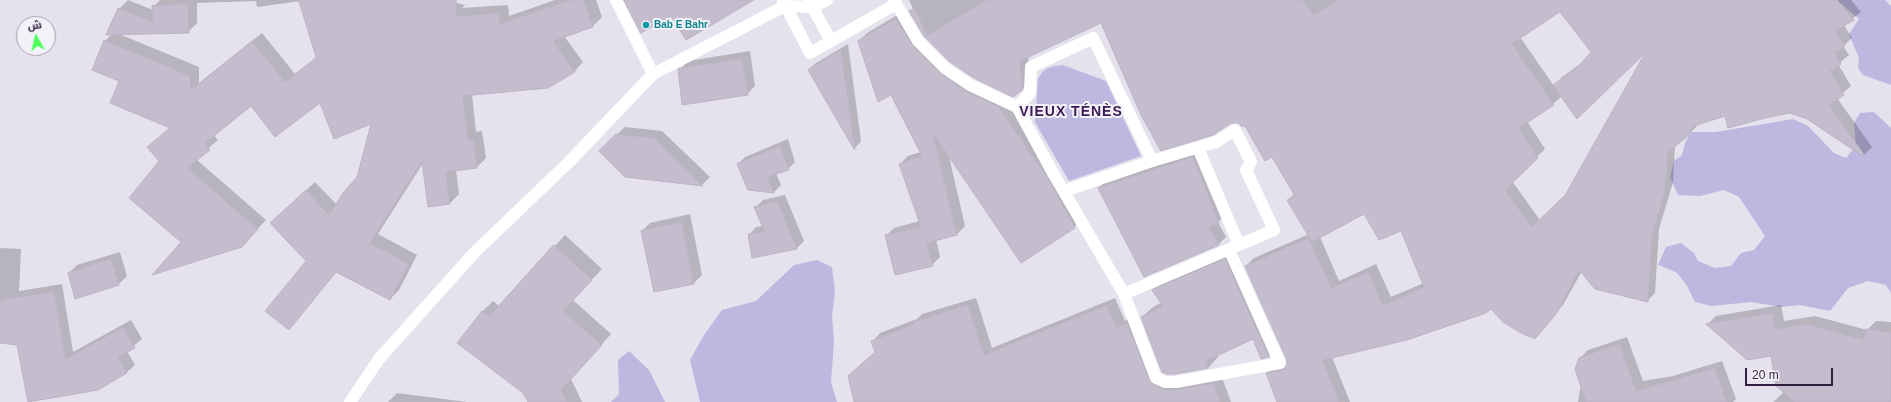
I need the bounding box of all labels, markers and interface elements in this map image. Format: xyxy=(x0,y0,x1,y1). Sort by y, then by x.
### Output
north arrow xyxy=(16,16,56,56)
text: ش xyxy=(27,18,42,32)
place label: Bab E Bahr xyxy=(654,19,708,31)
marker: Bab E Bahr xyxy=(641,20,651,30)
district label: VIEUX TÉNÈS xyxy=(1019,104,1123,120)
scale bar xyxy=(1747,360,1835,386)
text: 20 m xyxy=(1752,368,1779,382)

